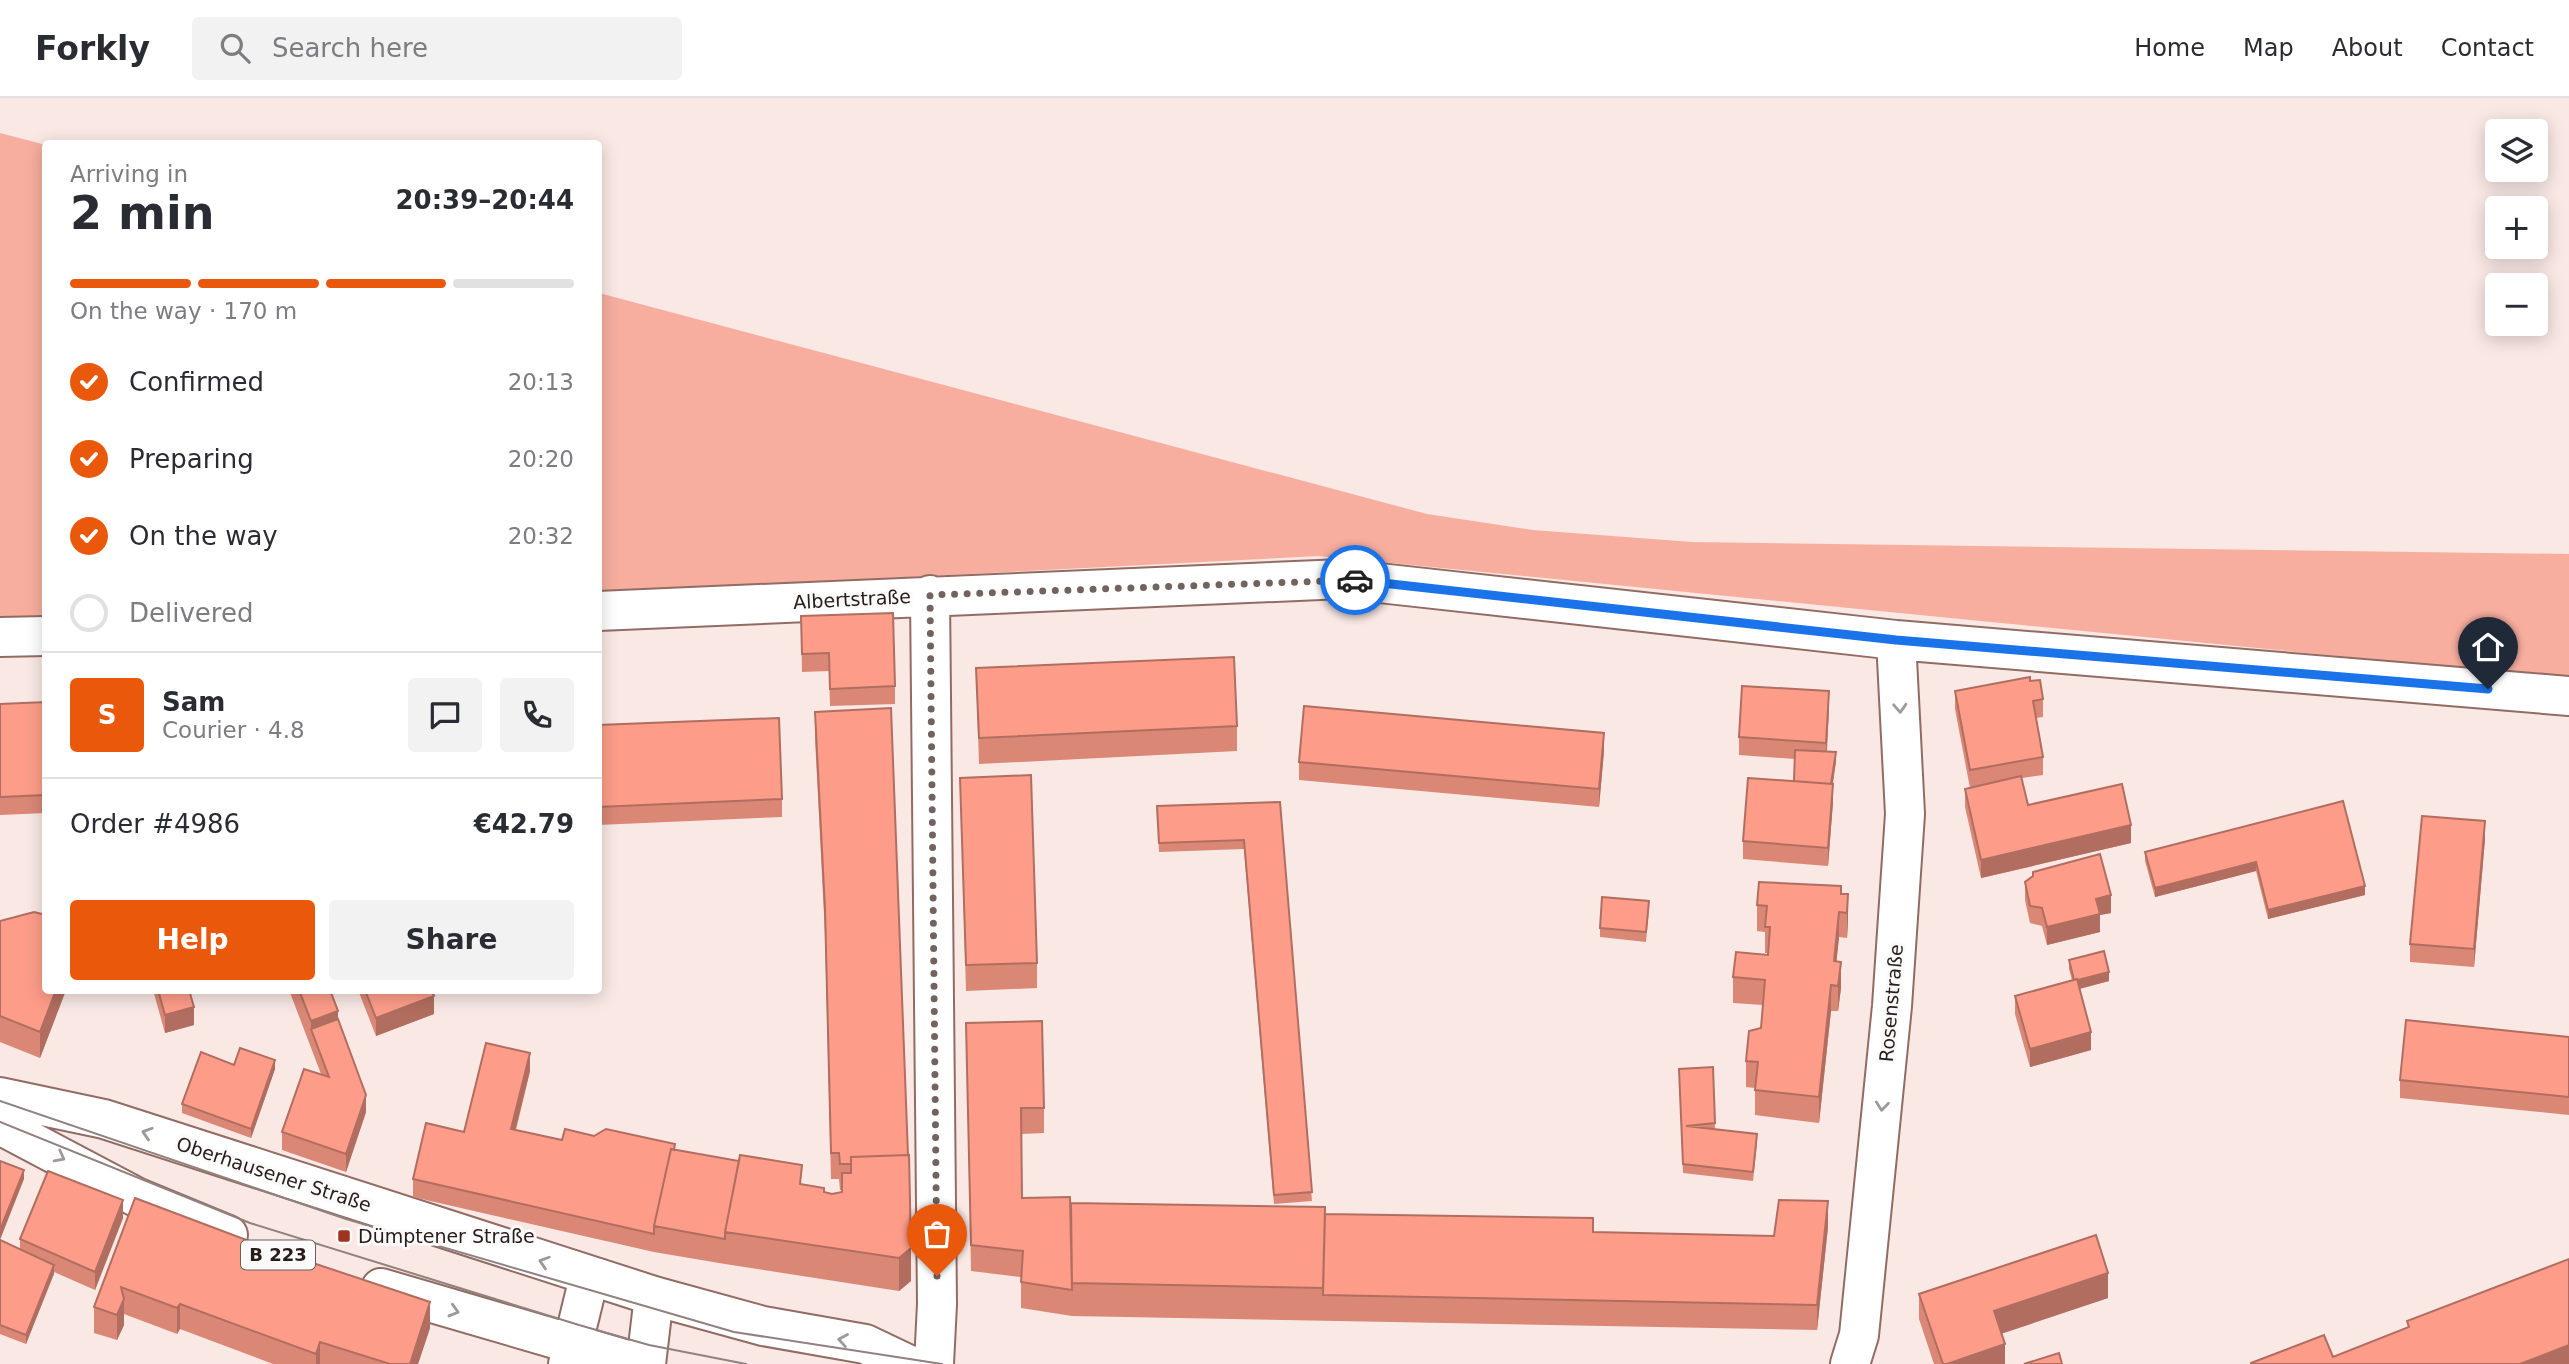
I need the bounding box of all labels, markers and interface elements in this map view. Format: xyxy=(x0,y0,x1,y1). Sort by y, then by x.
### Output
search box xyxy=(192,17,682,80)
text: Forkly xyxy=(35,29,150,68)
icon: search xyxy=(216,29,254,67)
text: Search here xyxy=(272,33,428,63)
text: Home xyxy=(2134,34,2205,62)
text: Map xyxy=(2243,34,2294,62)
text: About xyxy=(2332,34,2403,62)
text: Contact xyxy=(2441,34,2534,62)
map controls xyxy=(2485,119,2548,336)
button: layers xyxy=(2485,119,2548,182)
text: Arriving in xyxy=(70,161,188,187)
text: 20:39–20:44 xyxy=(395,185,574,215)
text: 2 min xyxy=(70,186,214,240)
button: + xyxy=(2485,196,2548,259)
button: − xyxy=(2485,273,2548,336)
text: On the way · 170 m xyxy=(70,298,297,324)
icon: check xyxy=(70,363,108,401)
text: Confirmed xyxy=(129,367,264,397)
text: 20:13 xyxy=(508,369,574,395)
icon: check xyxy=(70,440,108,478)
text: Preparing xyxy=(129,444,254,474)
text: 20:20 xyxy=(508,446,574,472)
icon: check xyxy=(70,517,108,555)
text: On the way xyxy=(129,521,278,551)
text: 20:32 xyxy=(508,523,574,549)
courier xyxy=(1320,545,1390,615)
icon: car xyxy=(1336,561,1374,599)
street label: Albertstraße xyxy=(793,585,911,613)
text: Delivered xyxy=(129,598,253,628)
pin xyxy=(2458,617,2518,689)
icon: home xyxy=(2469,628,2507,666)
button: chat xyxy=(408,678,482,752)
button: phone xyxy=(500,678,574,752)
text: Sam xyxy=(162,687,225,717)
text: S xyxy=(98,700,116,730)
one-way arrow xyxy=(1892,703,1907,714)
text: Courier · 4.8 xyxy=(162,717,305,743)
text: Order #4986 xyxy=(70,809,240,839)
text: €42.79 xyxy=(474,809,574,839)
button: Help xyxy=(70,900,315,980)
button: Share xyxy=(329,900,574,980)
street label: Rosenstraße xyxy=(1875,943,1907,1063)
one-way arrow xyxy=(1875,1101,1890,1112)
one-way arrow xyxy=(141,1126,153,1141)
street label: Oberhausener Straße xyxy=(174,1132,374,1216)
one-way arrow xyxy=(53,1149,66,1162)
pin xyxy=(907,1204,967,1276)
icon: bag xyxy=(918,1215,956,1253)
place label: Dümptener Straße xyxy=(358,1225,535,1247)
marker: Dümptener Straße xyxy=(336,1228,352,1244)
road number: B 223 xyxy=(241,1240,315,1270)
one-way arrow xyxy=(539,1255,551,1270)
one-way arrow xyxy=(448,1302,460,1317)
one-way arrow xyxy=(838,1334,850,1349)

